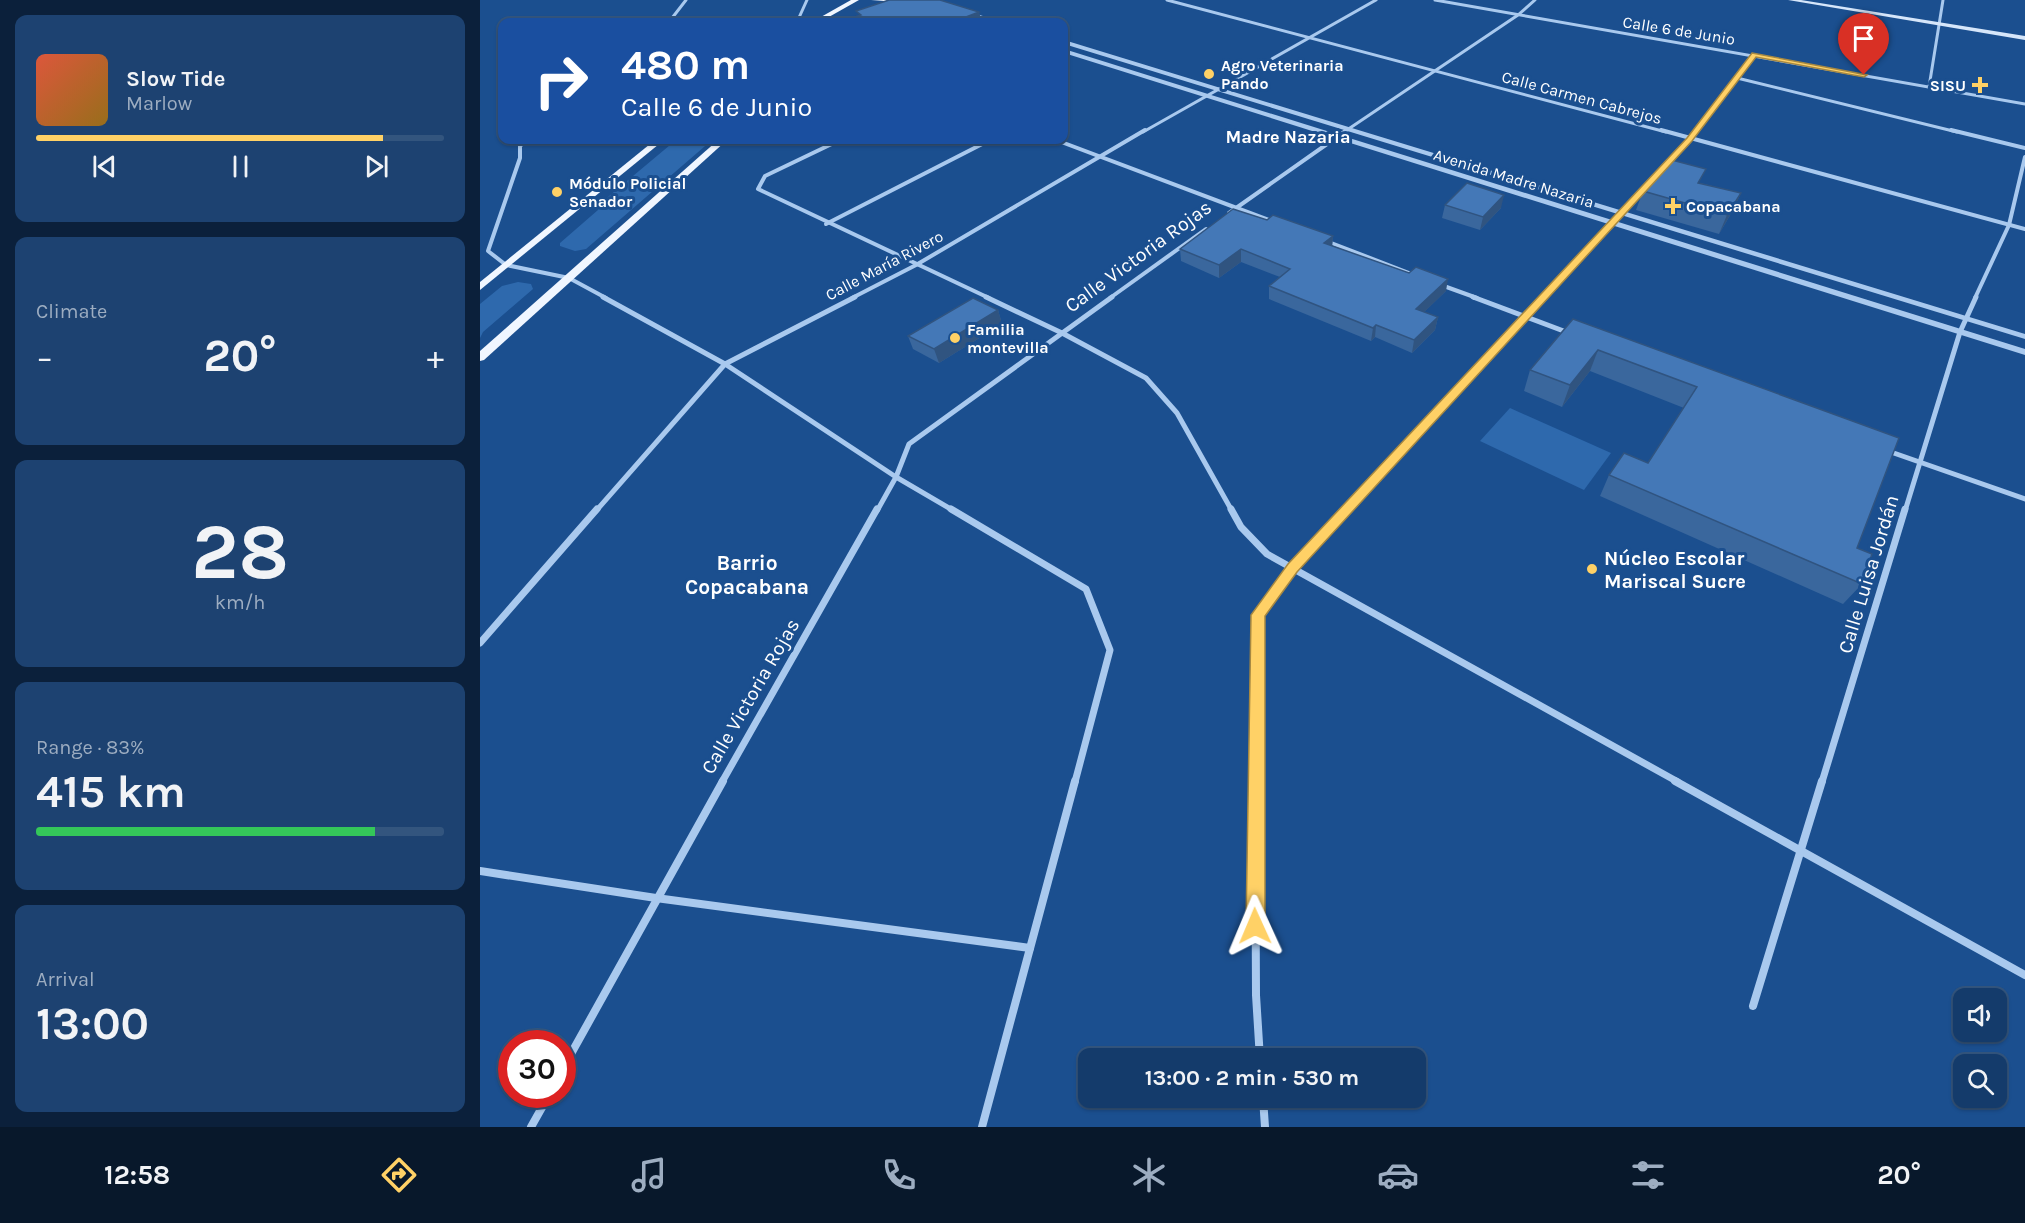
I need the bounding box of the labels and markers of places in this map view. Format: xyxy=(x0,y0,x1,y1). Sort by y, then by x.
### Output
pin xyxy=(1838,13,1889,75)
place label: Agro Veterinaria Pando xyxy=(1221,56,1344,93)
marker: Agro Veterinaria Pando xyxy=(1202,67,1216,81)
place label: SISU xyxy=(1930,76,1966,95)
marker: SISU xyxy=(1971,76,1989,94)
place label: Módulo Policial Senador xyxy=(569,174,686,211)
marker: Módulo Policial Senador xyxy=(550,185,564,199)
marker: Copacabana xyxy=(1664,197,1682,215)
place label: Copacabana xyxy=(1686,197,1781,216)
place label: Familia montevilla xyxy=(967,320,1049,357)
marker: Familia montevilla xyxy=(948,331,962,345)
place label: Núcleo Escolar Mariscal Sucre xyxy=(1604,547,1746,593)
marker: Núcleo Escolar Mariscal Sucre xyxy=(1585,562,1599,576)

